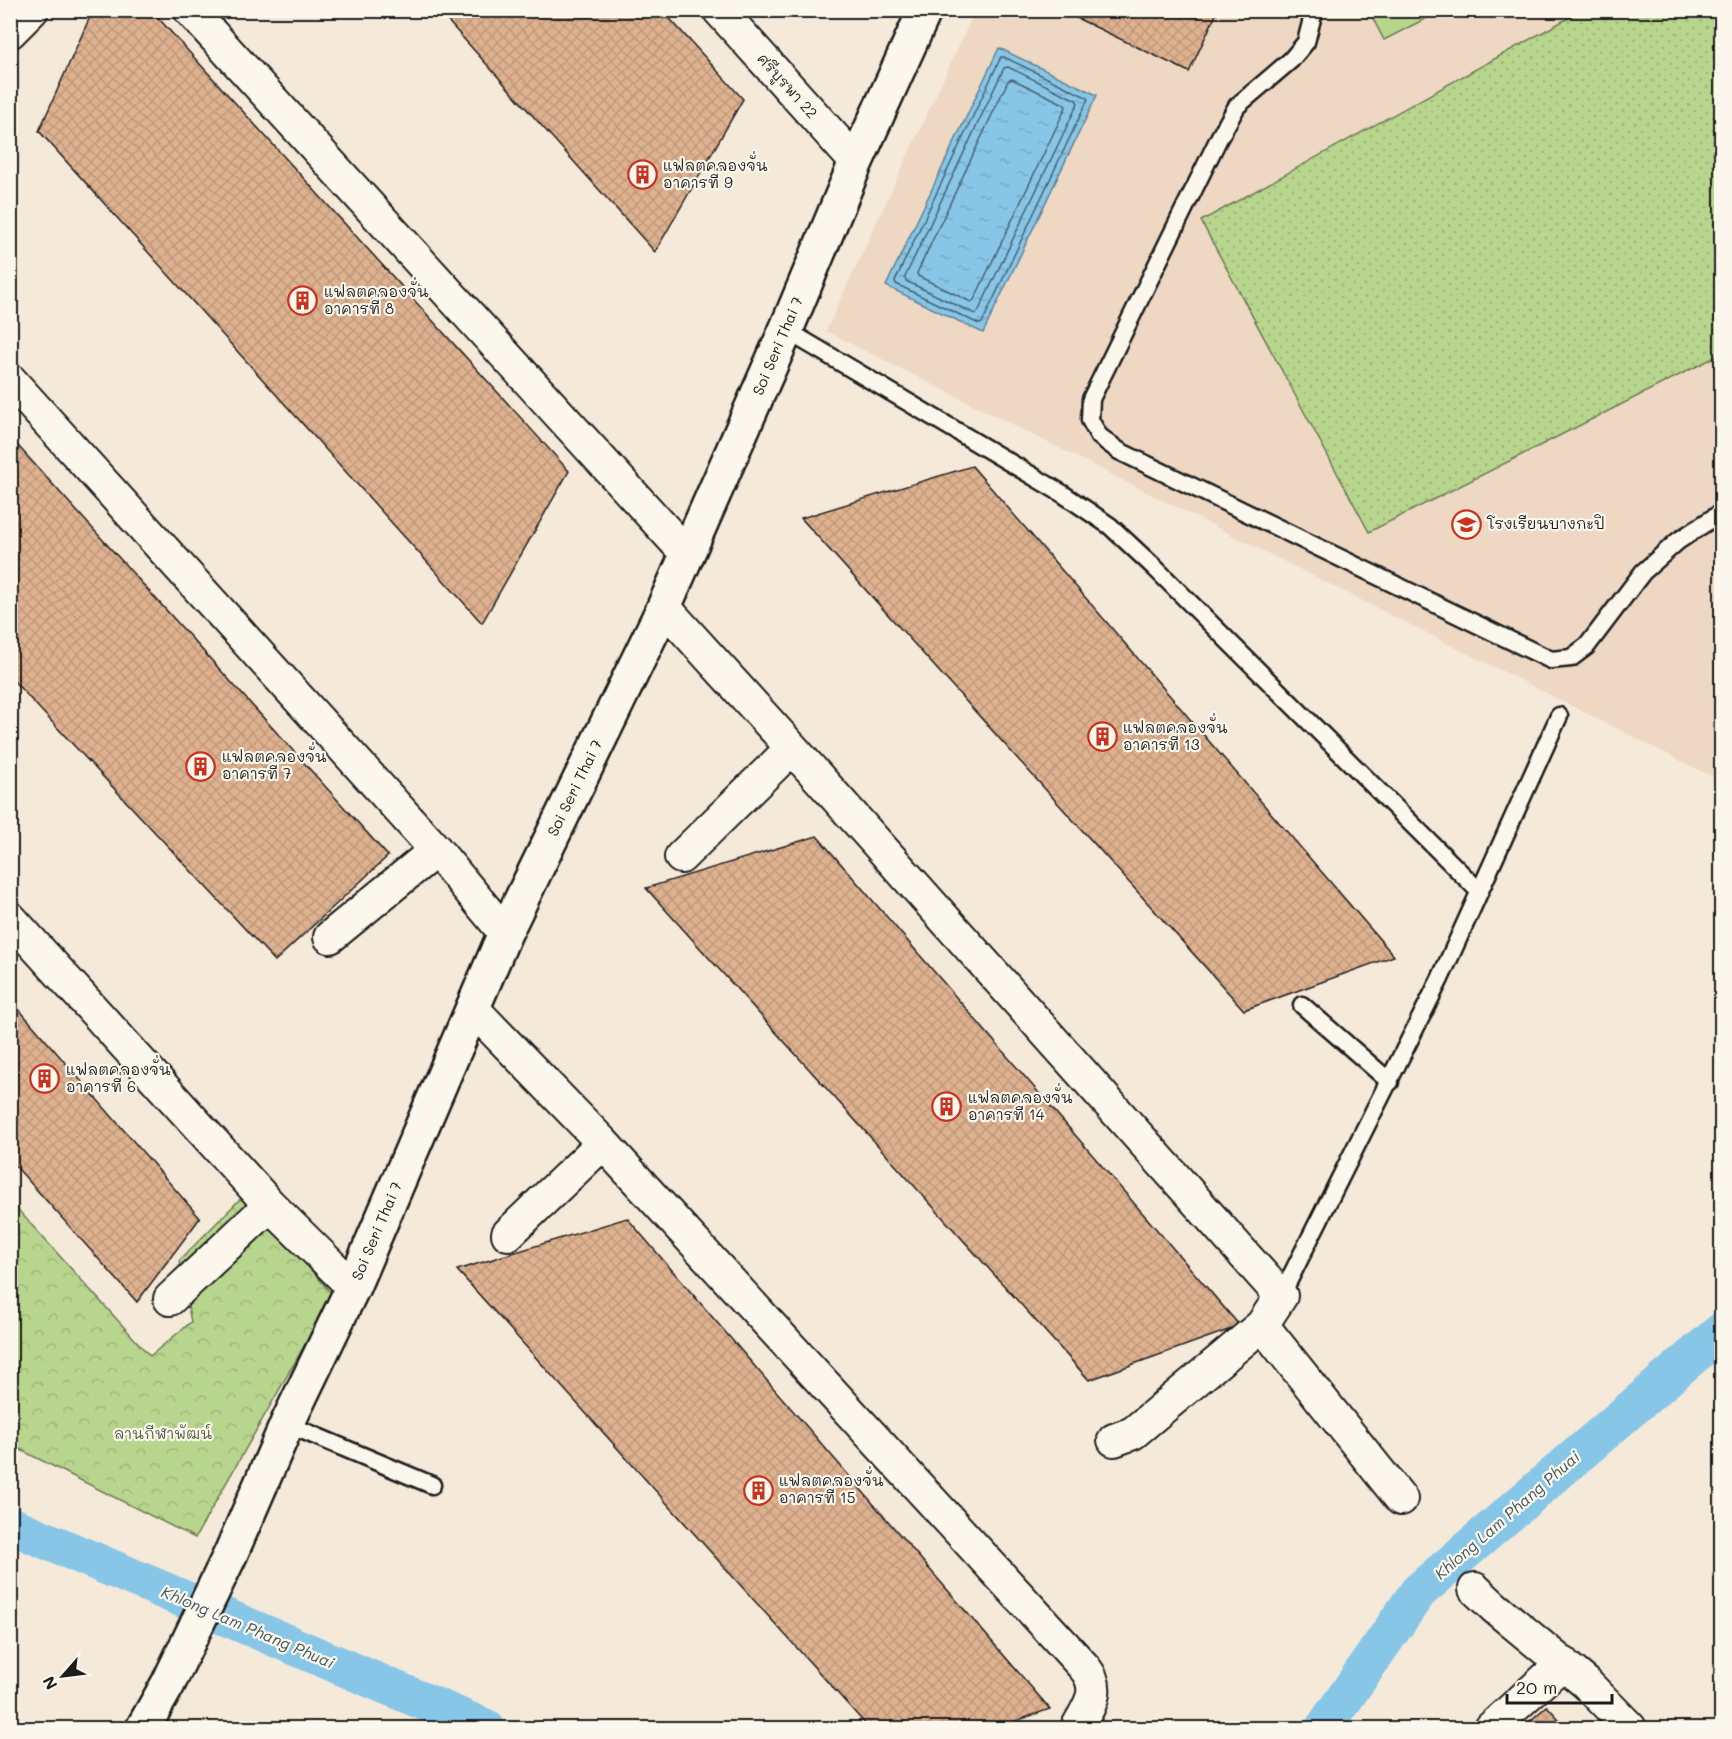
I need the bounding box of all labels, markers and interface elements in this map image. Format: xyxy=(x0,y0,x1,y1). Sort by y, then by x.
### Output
street label: ศรีบูรพา 22 xyxy=(752,49,822,123)
place label: แฟลตคลองจั่น อาคารที่ 9 xyxy=(663,150,768,192)
building icon: แฟลตคลองจั่น อาคารที่ 9 xyxy=(626,159,658,191)
place label: แฟลตคลองจั่น อาคารที่ 8 xyxy=(324,276,429,318)
building icon: แฟลตคลองจั่น อาคารที่ 8 xyxy=(287,285,319,317)
street label: Soi Seri Thai 7 xyxy=(747,293,807,398)
school or university icon: โรงเรียนบางกะปิ xyxy=(1450,508,1482,540)
place label: โรงเรียนบางกะปิ xyxy=(1486,513,1605,533)
place label: แฟลตคลองจั่น อาคารที่ 13 xyxy=(1123,712,1228,754)
building icon: แฟลตคลองจั่น อาคารที่ 13 xyxy=(1086,721,1118,753)
street label: Soi Seri Thai 7 xyxy=(542,736,606,839)
place label: แฟลตคลองจั่น อาคารที่ 7 xyxy=(222,741,327,783)
building icon: แฟลตคลองจั่น อาคารที่ 7 xyxy=(185,750,217,782)
place label: แฟลตคลองจั่น อาคารที่ 6 xyxy=(66,1054,171,1096)
building icon: แฟลตคลองจั่น อาคารที่ 6 xyxy=(29,1063,61,1095)
place label: แฟลตคลองจั่น อาคารที่ 14 xyxy=(968,1082,1073,1124)
building icon: แฟลตคลองจั่น อาคารที่ 14 xyxy=(931,1091,963,1123)
street label: Soi Seri Thai 7 xyxy=(346,1178,406,1283)
park label: ลานกีฬาพัฒน์ xyxy=(114,1423,212,1443)
water label: Khlong Lam Phang Phuai xyxy=(1430,1446,1584,1584)
place label: แฟลตคลองจั่น อาคารที่ 15 xyxy=(779,1465,884,1507)
building icon: แฟลตคลองจั่น อาคารที่ 15 xyxy=(742,1474,774,1506)
water label: Khlong Lam Phang Phuai xyxy=(158,1580,338,1673)
north arrow xyxy=(33,1646,93,1706)
scale bar xyxy=(1507,1667,1612,1705)
text: N xyxy=(37,1673,61,1694)
text: 20 m xyxy=(1516,1675,1557,1699)

